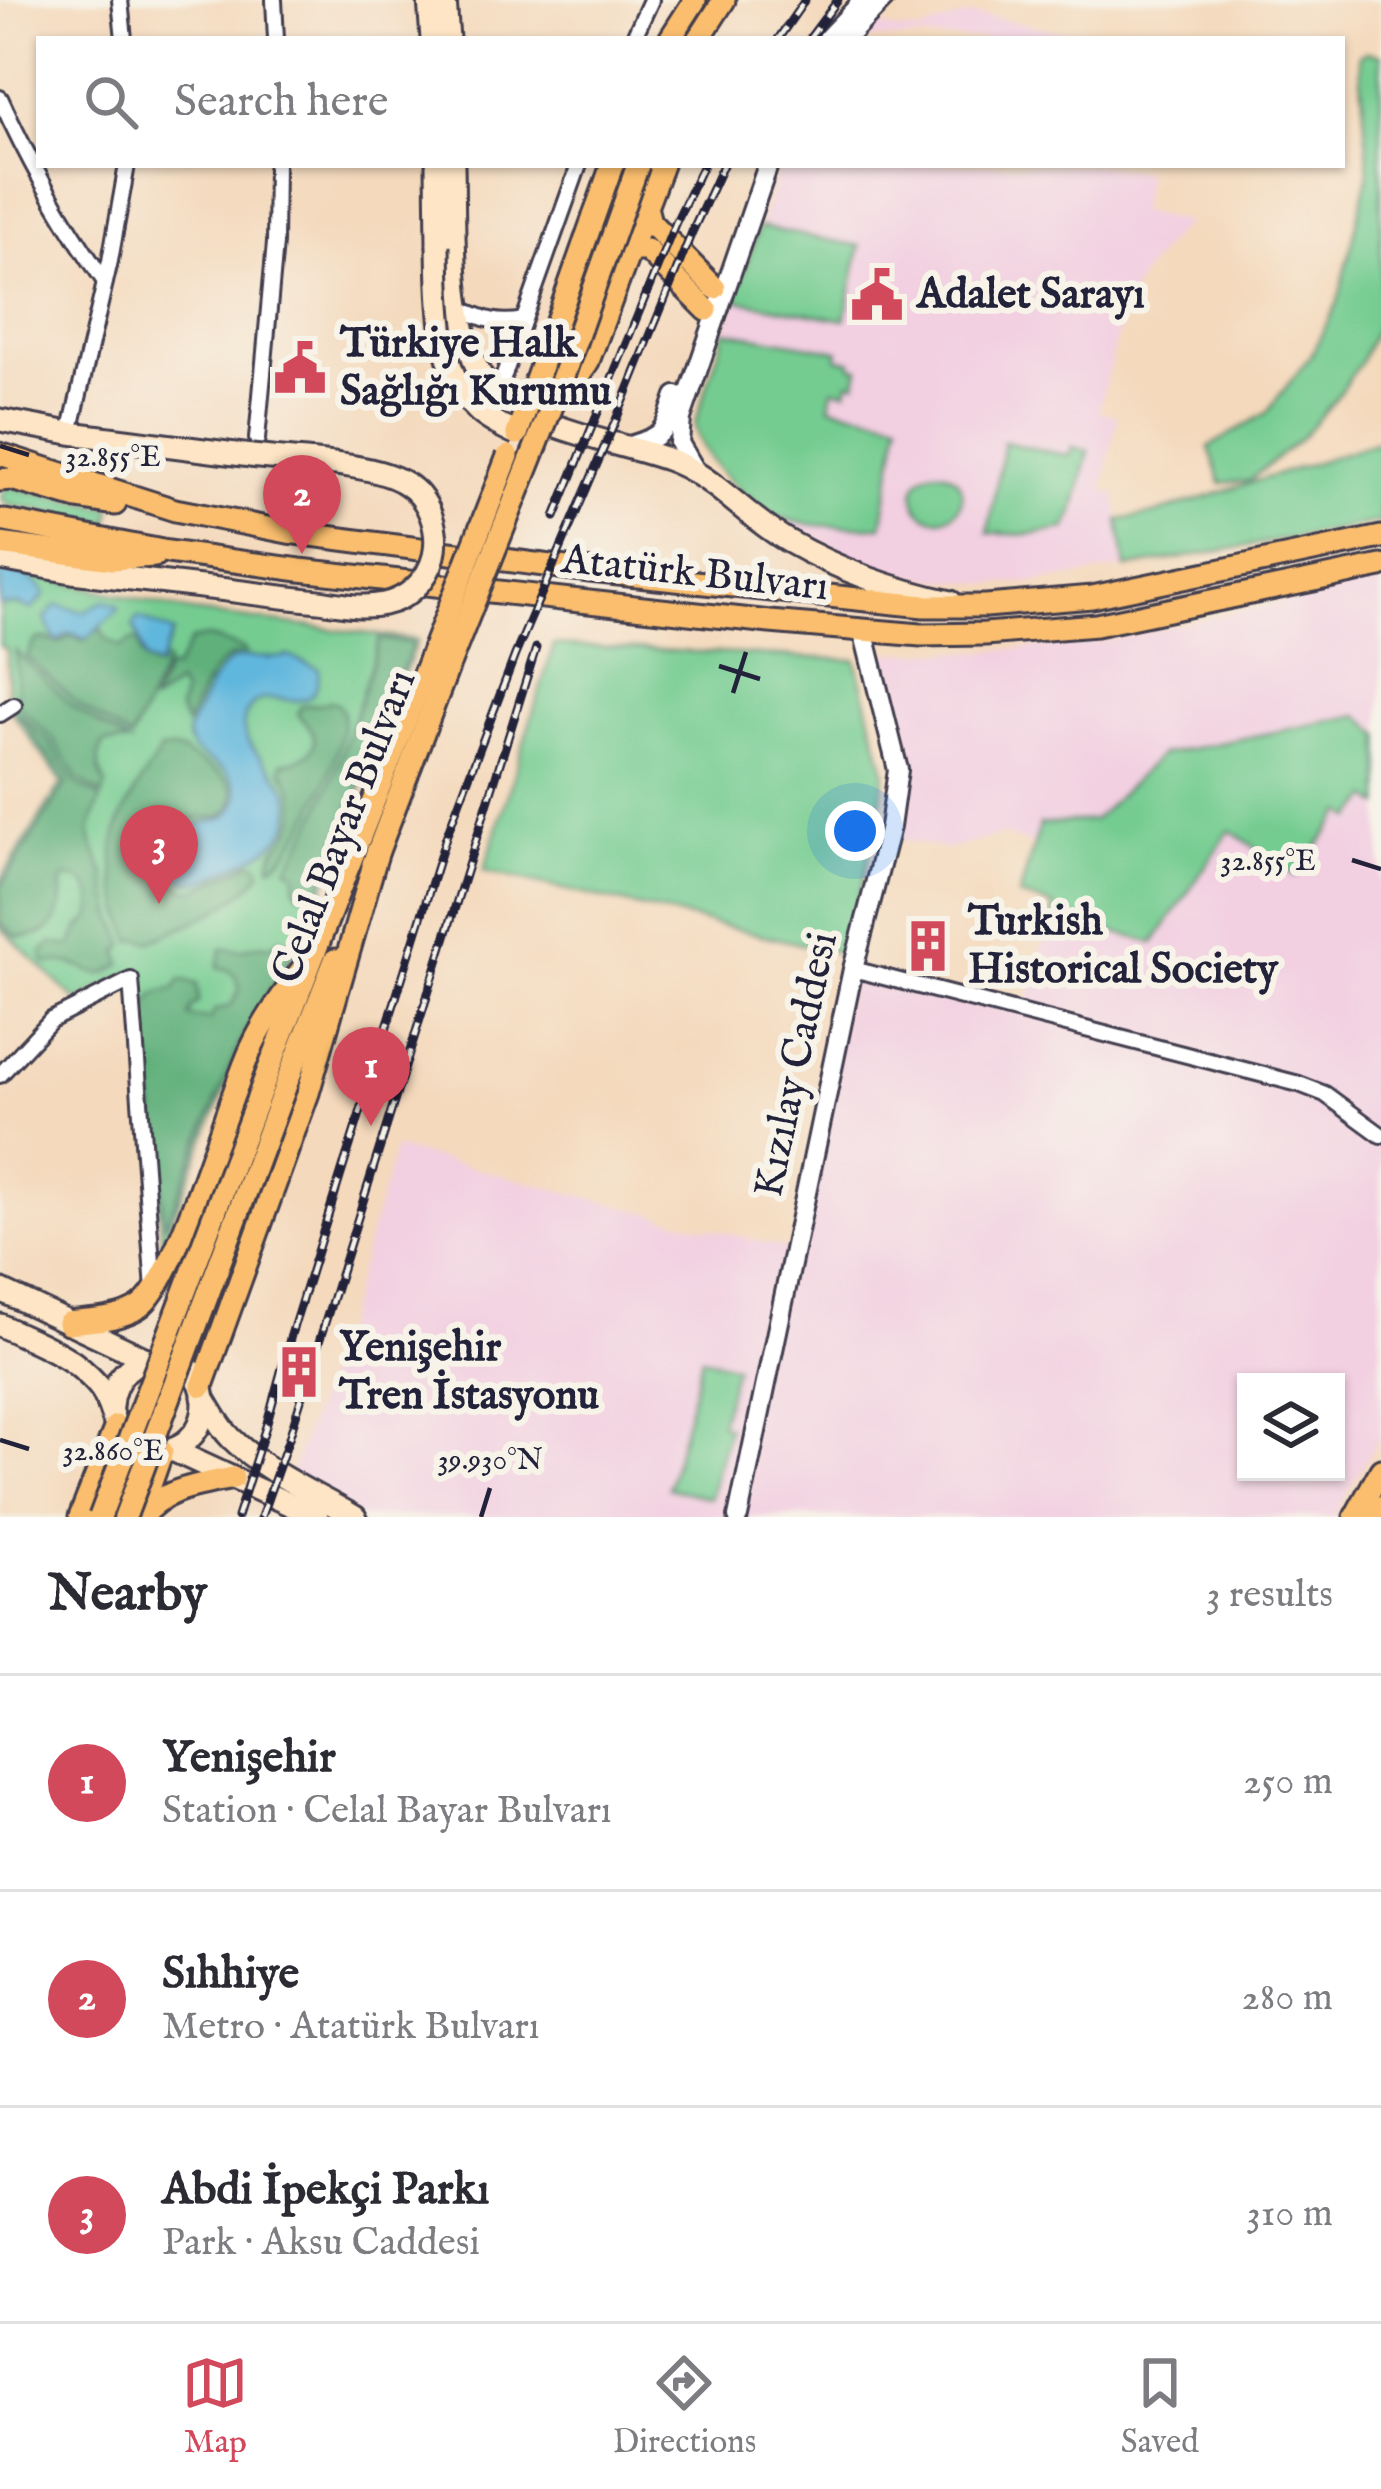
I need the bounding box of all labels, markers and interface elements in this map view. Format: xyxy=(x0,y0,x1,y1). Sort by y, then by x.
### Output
search box xyxy=(36,36,1345,168)
icon: search xyxy=(78,69,144,135)
text: Search here xyxy=(174,74,388,131)
public building icon: Adalet Sarayı xyxy=(848,266,906,324)
place label: Adalet Sarayı xyxy=(915,269,1145,322)
place label: Türkiye Halk Sağlığı Kurumu xyxy=(339,318,612,419)
public building icon: Türkiye Halk Sağlığı Kurumu xyxy=(271,339,329,397)
text: 32.855°E xyxy=(65,439,161,477)
pin: 2 xyxy=(263,455,341,554)
street label: Atatürk Bulvarı xyxy=(558,534,831,614)
street label: Celal Bayar Bulvarı xyxy=(261,663,429,991)
your location xyxy=(825,801,885,861)
pin: 3 xyxy=(120,805,198,904)
text: 32.855°E xyxy=(1220,843,1316,881)
place label: Turkish Historical Society xyxy=(967,896,1279,997)
building icon: Turkish Historical Society xyxy=(899,917,957,975)
street label: Kızılay Caddesi xyxy=(743,928,851,1202)
pin: 1 xyxy=(332,1027,410,1126)
place label: Yenişehir Tren İstasyonu xyxy=(338,1322,599,1423)
building icon: Yenişehir Tren İstasyonu xyxy=(270,1343,328,1401)
map controls xyxy=(1237,1373,1345,1481)
button: layers xyxy=(1237,1373,1345,1481)
text: 32.860°E xyxy=(62,1433,164,1471)
text: 39.930°N xyxy=(437,1442,543,1480)
text: Nearby xyxy=(48,1563,207,1628)
text: 3 results xyxy=(1206,1571,1333,1620)
text: Yenişehir xyxy=(162,1730,336,1787)
text: 1 xyxy=(80,1758,94,1807)
text: 250 m xyxy=(1243,1758,1333,1807)
text: Station · Celal Bayar Bulvarı xyxy=(162,1787,611,1836)
text: Sıhhiye xyxy=(162,1946,299,2003)
text: 2 xyxy=(78,1974,96,2023)
text: 280 m xyxy=(1242,1974,1333,2023)
text: Metro · Atatürk Bulvarı xyxy=(162,2003,539,2052)
text: Abdi İpekçi Parkı xyxy=(162,2162,489,2219)
text: 3 xyxy=(80,2190,94,2239)
text: 310 m xyxy=(1246,2190,1333,2239)
text: Park · Aksu Caddesi xyxy=(162,2219,480,2268)
tab: Map xyxy=(182,2350,248,2464)
tab: Directions xyxy=(613,2350,756,2464)
tab: Saved xyxy=(1121,2350,1199,2464)

